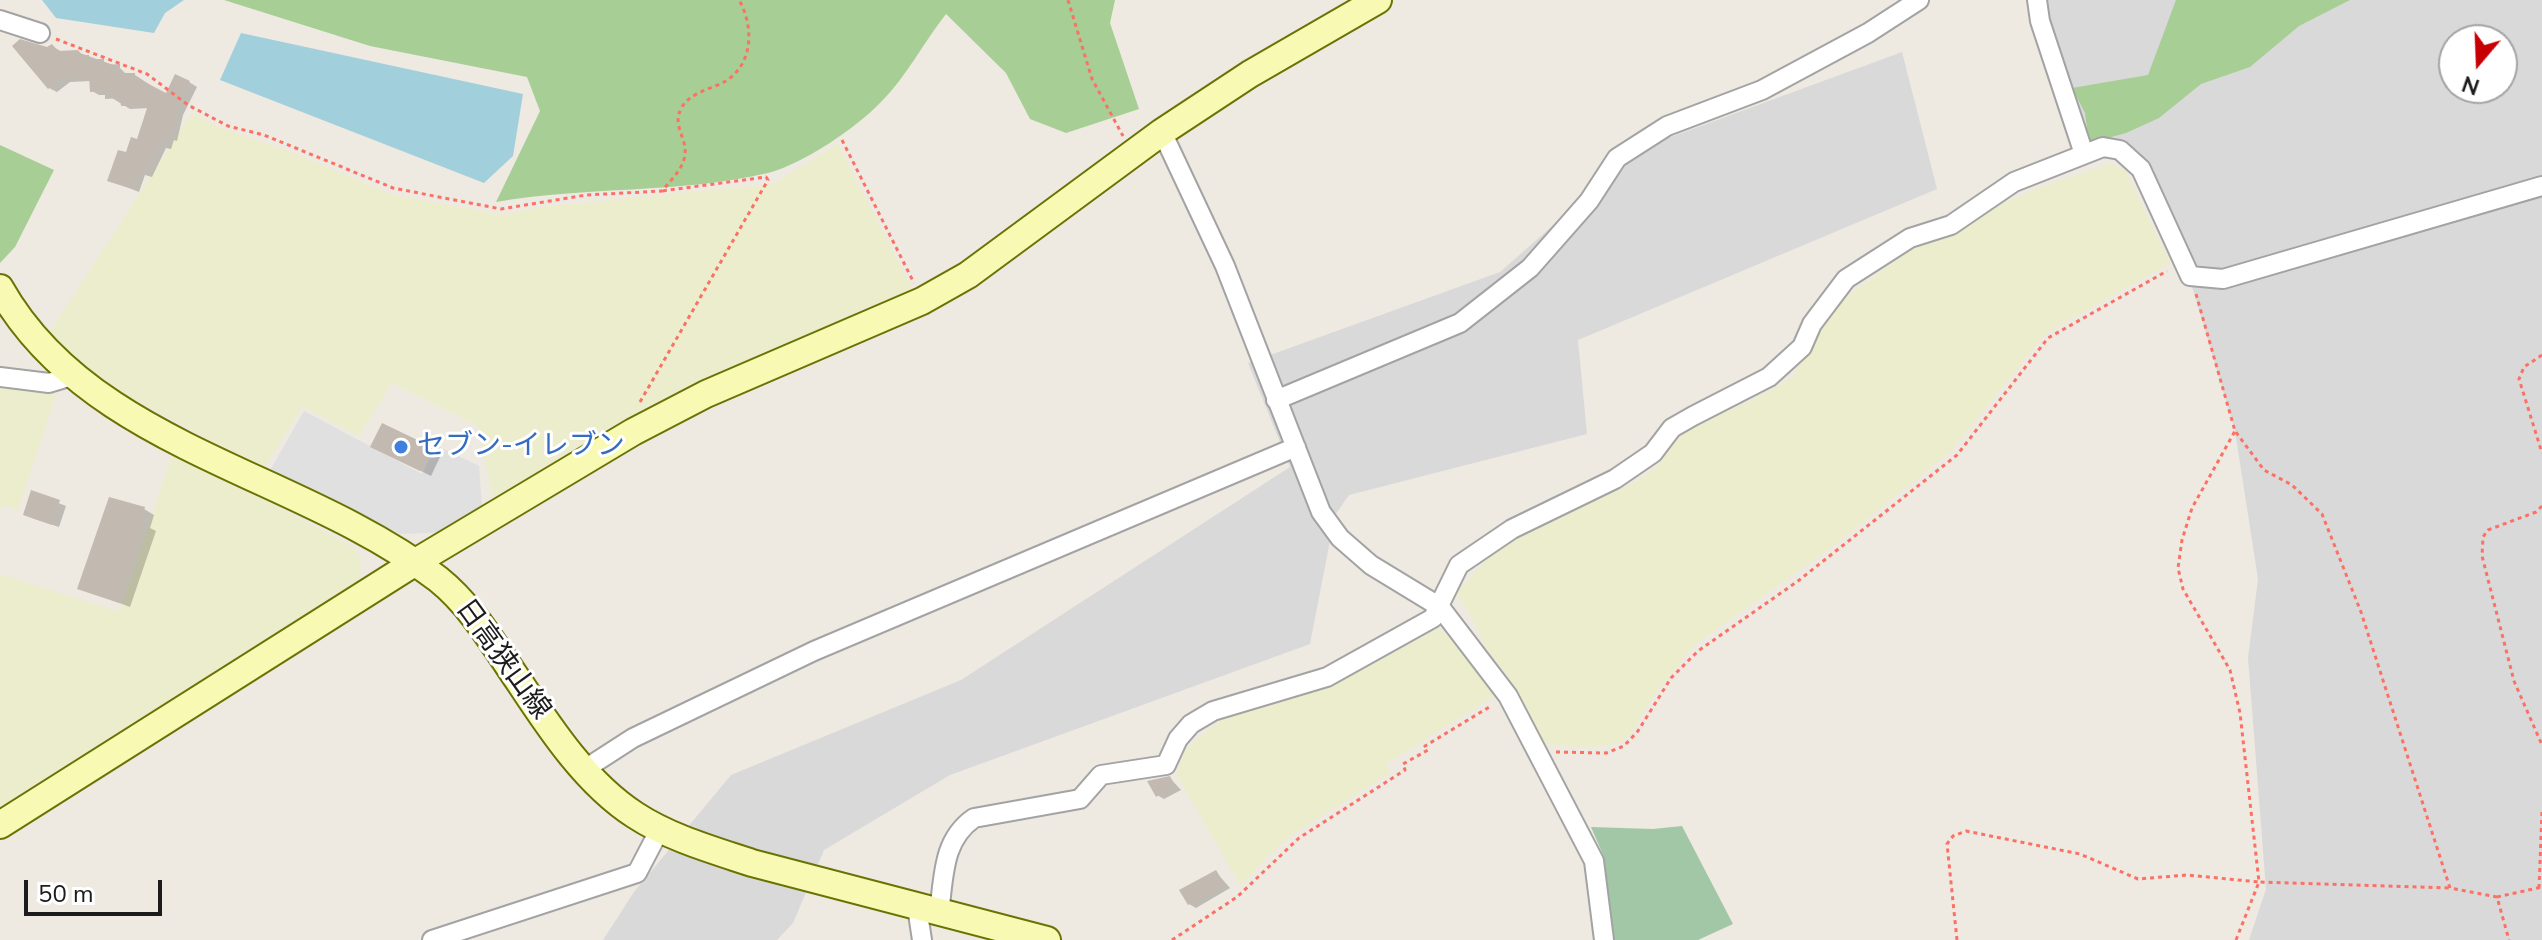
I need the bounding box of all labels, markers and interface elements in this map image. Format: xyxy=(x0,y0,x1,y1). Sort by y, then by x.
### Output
north arrow xyxy=(2438,24,2518,104)
text: N xyxy=(2458,68,2484,102)
place label: セブン-イレブン xyxy=(417,430,625,464)
marker: セブン-イレブン xyxy=(392,438,410,456)
street label: 日高狭山線 xyxy=(447,593,557,727)
scale bar xyxy=(28,864,166,914)
text: 50 m xyxy=(38,878,94,910)

